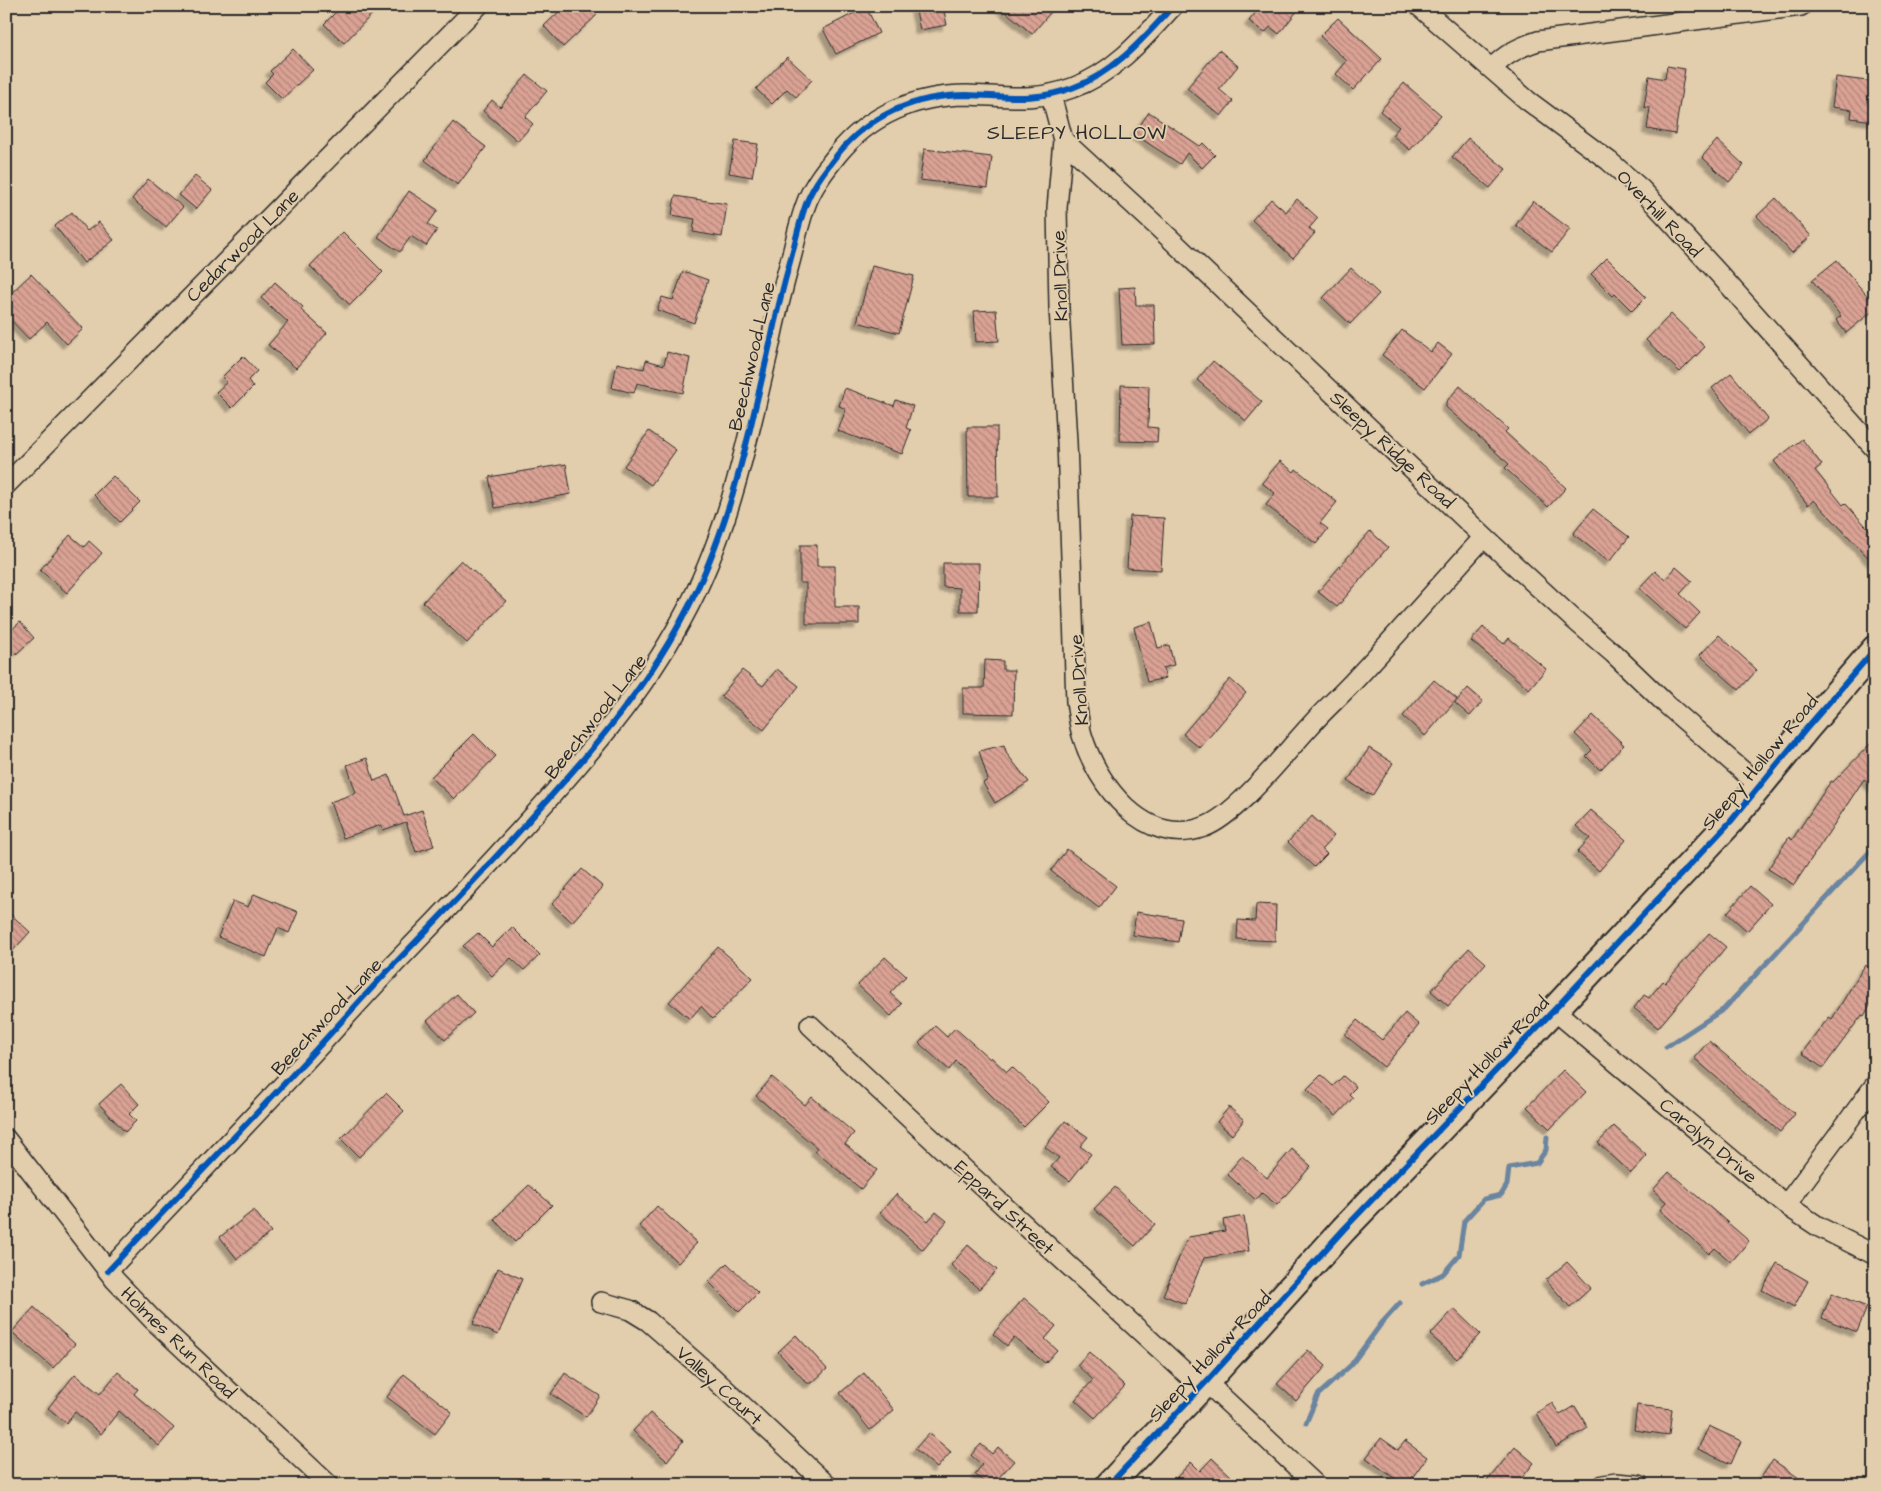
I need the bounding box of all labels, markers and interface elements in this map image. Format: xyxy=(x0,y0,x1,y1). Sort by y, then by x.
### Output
district label: SLEEPY HOLLOW xyxy=(987,119,1167,147)
street label: Overhill Road xyxy=(1610,164,1708,264)
street label: Cedarwood Lane xyxy=(180,183,306,309)
street label: Knoll Drive xyxy=(1045,230,1076,322)
street label: Beechwood Lane xyxy=(722,279,783,434)
street label: Sleepy Ridge Road xyxy=(1323,385,1461,516)
street label: Knoll Drive xyxy=(1063,634,1096,726)
street label: Beechwood Lane xyxy=(539,649,654,785)
street label: Sleepy Hollow Road xyxy=(1695,689,1826,837)
street label: Beechwood Lane xyxy=(265,952,389,1082)
street label: Sleepy Hollow Road xyxy=(1418,990,1557,1132)
street label: Carolyn Drive xyxy=(1653,1092,1763,1191)
street label: Eppard Street xyxy=(948,1154,1060,1262)
street label: Holmes Run Road xyxy=(114,1281,242,1406)
street label: Sleepy Hollow Road xyxy=(1142,1286,1279,1429)
street label: Valley Court xyxy=(669,1340,768,1433)

